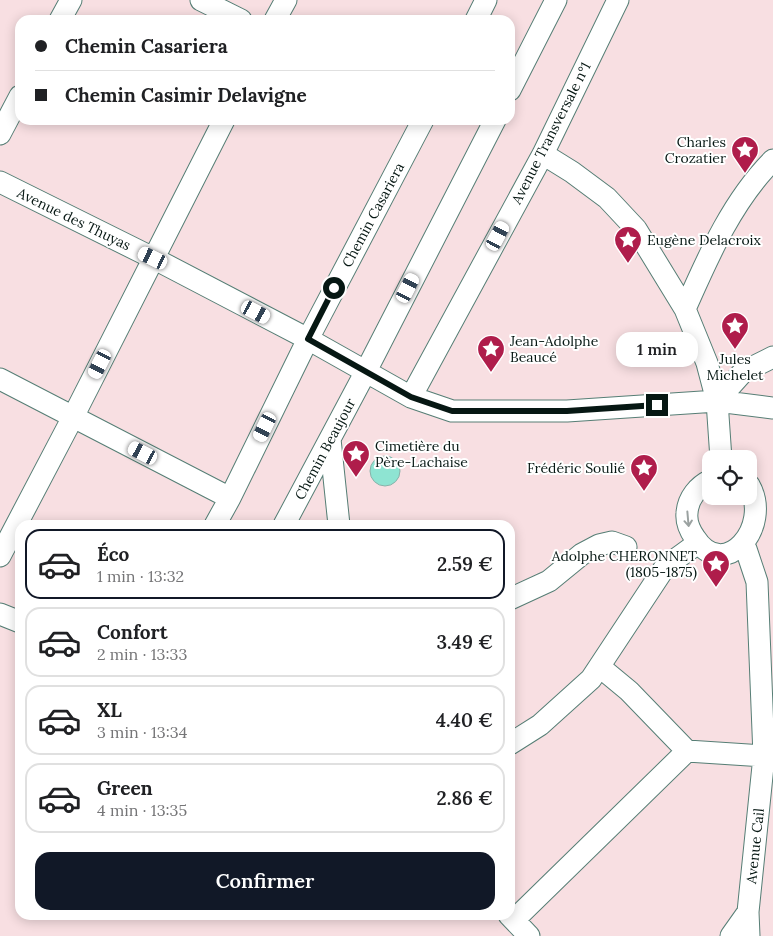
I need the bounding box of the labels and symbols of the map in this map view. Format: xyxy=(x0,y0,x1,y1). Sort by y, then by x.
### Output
street label: Avenue Transversale n°1 xyxy=(507,59,595,208)
place label: Charles Crozatier xyxy=(665,133,726,167)
place icon: Charles Crozatier xyxy=(730,135,760,174)
street label: Chemin Casariera xyxy=(338,160,408,270)
street label: Avenue des Thuyas xyxy=(13,183,134,254)
car xyxy=(484,219,511,253)
place icon: Eugène Delacroix xyxy=(613,225,643,264)
place label: Eugène Delacroix xyxy=(647,231,762,249)
car xyxy=(136,245,169,271)
car xyxy=(394,271,421,305)
route start xyxy=(323,277,345,299)
car xyxy=(239,298,272,326)
place icon: Jules Michelet xyxy=(720,311,750,350)
place label: Jean-Adolphe Beaucé xyxy=(509,332,599,366)
callout: 1 min xyxy=(616,332,698,368)
place icon: Jean-Adolphe Beaucé xyxy=(476,334,506,373)
car xyxy=(86,347,113,381)
place label: Jules Michelet xyxy=(707,350,764,384)
route end xyxy=(646,394,668,416)
street label: Chemin Beaujour xyxy=(291,395,359,503)
car xyxy=(251,410,278,444)
place label: Cimetière du Père-Lachaise xyxy=(375,437,468,471)
place icon: Cimetière du Père-Lachaise xyxy=(341,439,371,478)
car xyxy=(126,440,159,466)
place icon: Frédéric Soulié xyxy=(629,453,659,492)
place label: Frédéric Soulié xyxy=(527,459,625,477)
one-way arrow xyxy=(684,510,693,526)
place label: Adolphe CHERONNET (1805-1875) xyxy=(551,547,697,581)
place icon: Adolphe CHERONNET (1805-1875) xyxy=(701,549,731,588)
street label: Avenue Cail xyxy=(742,807,768,886)

